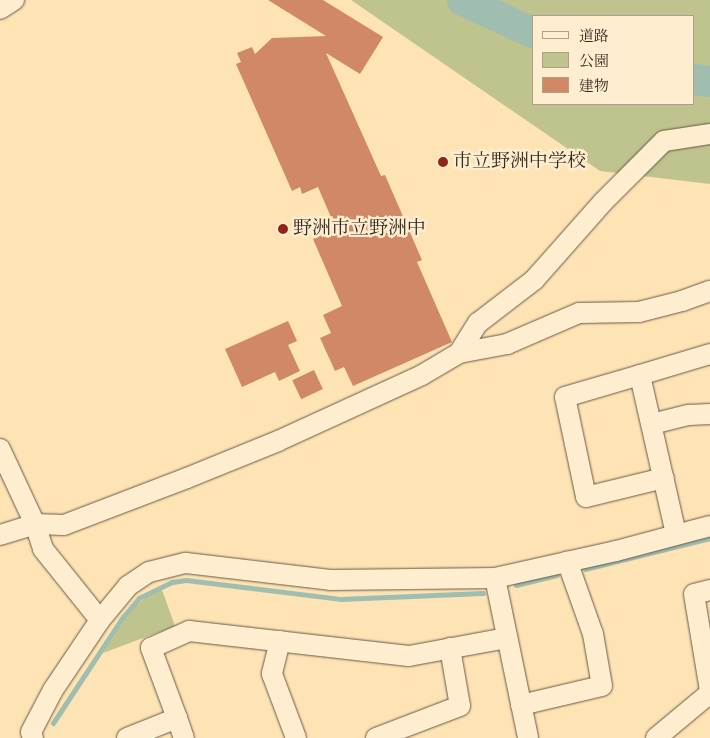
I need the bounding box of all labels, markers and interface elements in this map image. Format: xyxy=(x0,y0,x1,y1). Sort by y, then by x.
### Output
legend xyxy=(532,15,695,105)
text: 道路 xyxy=(579,26,609,46)
text: 公園 xyxy=(579,51,609,71)
text: 建物 xyxy=(579,76,609,96)
place label: 市立野洲中学校 xyxy=(453,151,586,173)
marker: 市立野洲中学校 xyxy=(437,156,449,168)
place label: 野洲市立野洲中 xyxy=(293,218,426,240)
marker: 野洲市立野洲中 xyxy=(277,223,289,235)

